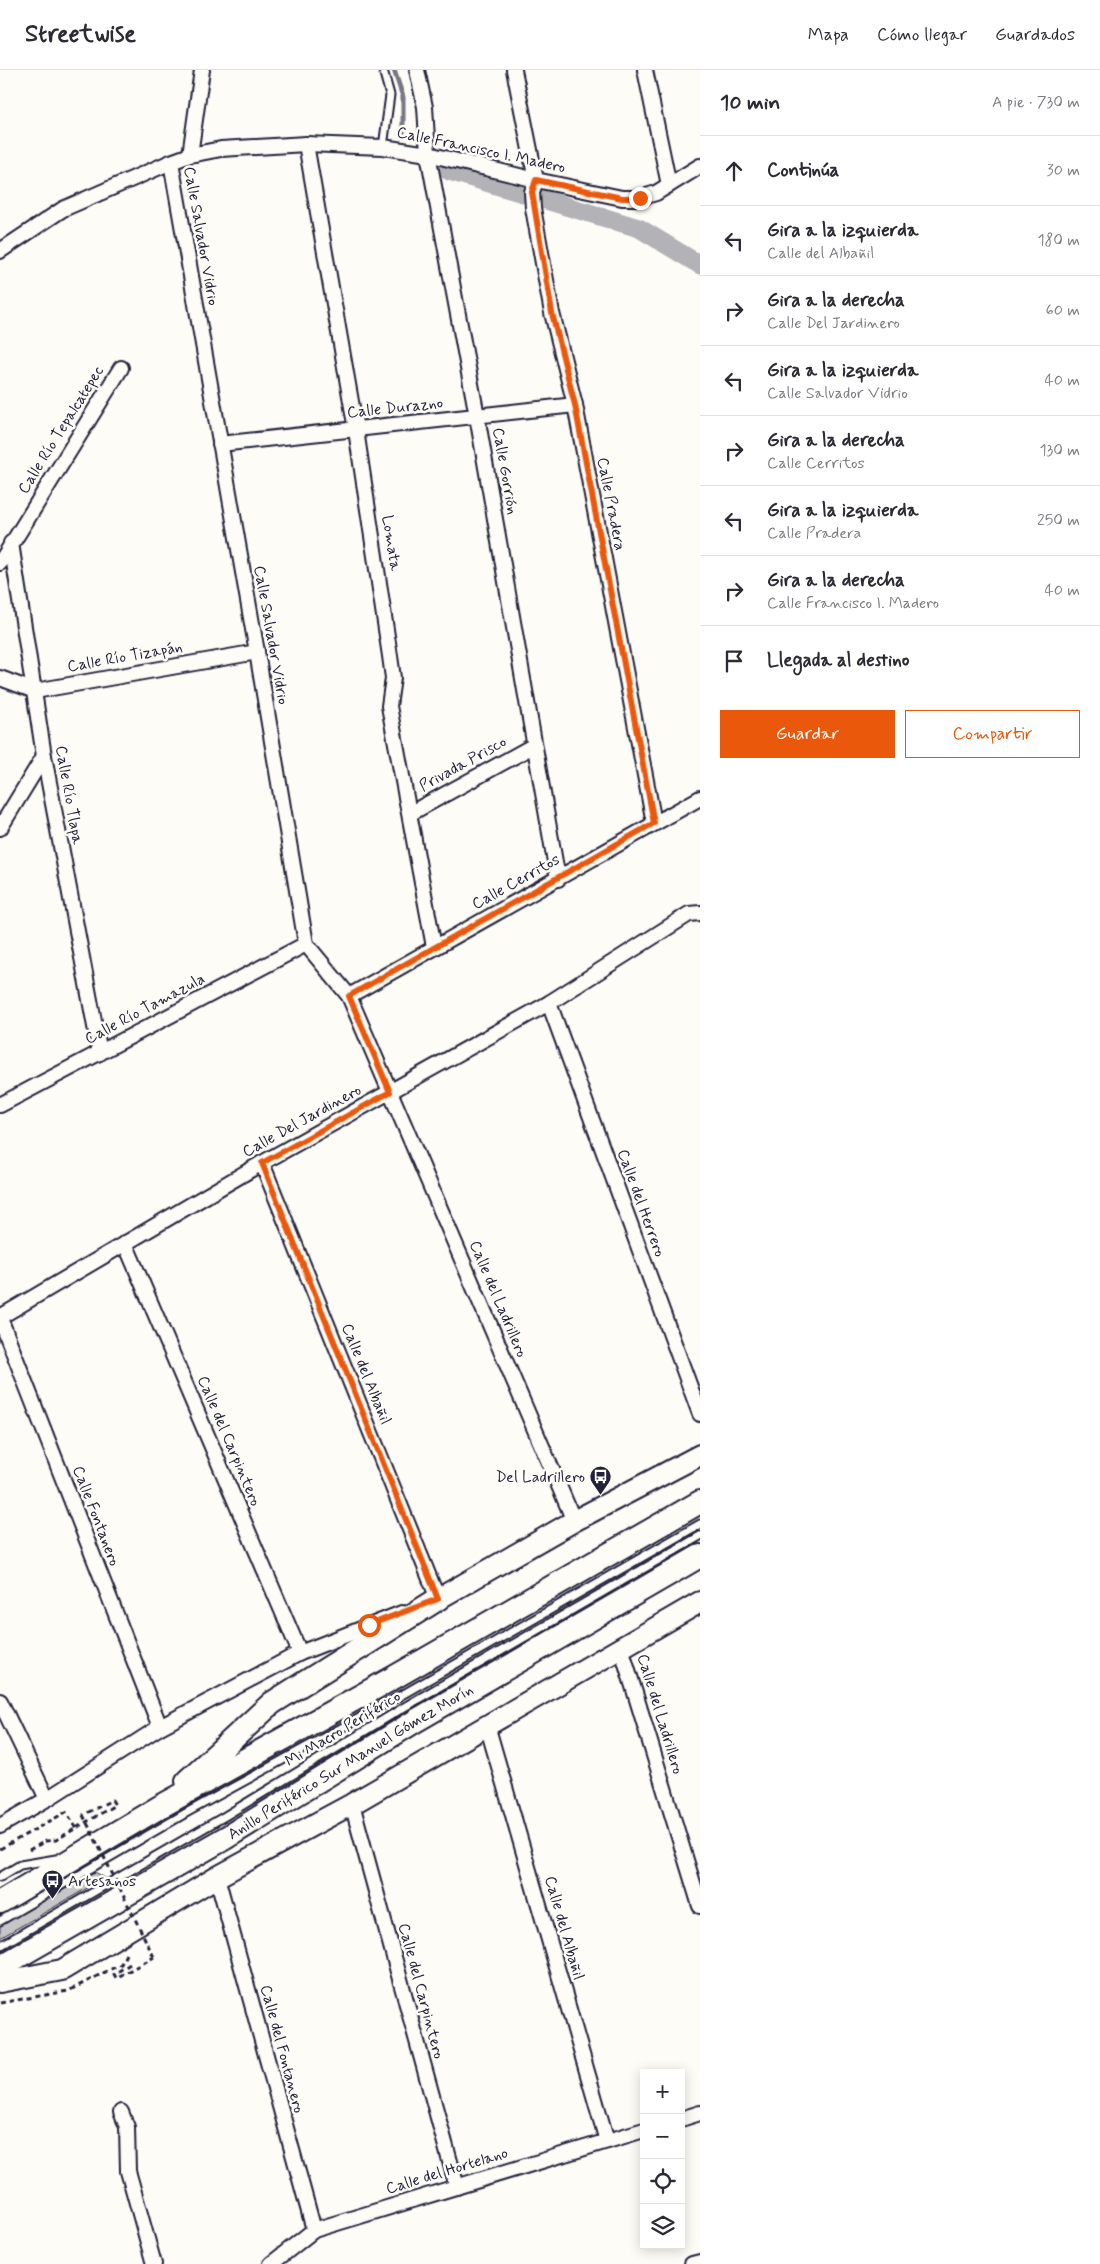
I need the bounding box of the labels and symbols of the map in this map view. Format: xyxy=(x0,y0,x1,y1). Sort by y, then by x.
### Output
street label: Calle Francisco I. Madero xyxy=(395,122,568,178)
street label: Calle Salvador Vidrio xyxy=(178,165,224,307)
route end xyxy=(629,187,652,210)
street label: Calle Río Tepalcatepec xyxy=(13,362,109,498)
street label: Calle Durazno xyxy=(346,393,444,423)
street label: Calle Gorrión xyxy=(487,426,523,516)
street label: Calle Pradera xyxy=(592,456,630,552)
street label: Lomata xyxy=(376,514,406,573)
street label: Calle Salvador Vidrio xyxy=(248,564,294,706)
street label: Calle Río Tizapán xyxy=(66,637,184,677)
street label: Privada Prisco xyxy=(416,731,510,797)
street label: Calle Río Tlapa xyxy=(50,744,88,846)
street label: Calle Cerritos xyxy=(468,849,564,915)
street label: Calle Río Tamazula xyxy=(81,968,209,1050)
street label: Calle Del Jardinero xyxy=(239,1079,365,1162)
street label: Calle del Herrero xyxy=(612,1146,670,1260)
street label: Calle del Ladrillero xyxy=(464,1237,532,1361)
street label: Calle del Albañil xyxy=(336,1320,396,1428)
street label: Calle del Carpintero xyxy=(192,1373,266,1509)
street label: Calle Fontanero xyxy=(67,1463,125,1569)
bus stop icon: Del Ladrillero xyxy=(589,1465,613,1496)
place label: Del Ladrillero xyxy=(496,1467,585,1488)
route start xyxy=(358,1614,381,1637)
street label: Calle del Ladrillero xyxy=(632,1651,688,1777)
street label: Anillo Periférico Sur Manuel Gómez Morín xyxy=(224,1679,477,1845)
street label: Mi Macro Periférico xyxy=(281,1686,405,1772)
bus stop icon: Artesanos xyxy=(40,1869,64,1900)
place label: Artesanos xyxy=(68,1871,136,1892)
street label: Calle del Albañil xyxy=(539,1874,589,1982)
street label: Calle del Carpintero xyxy=(393,1921,449,2061)
street label: Calle del Fontanero xyxy=(255,1983,309,2116)
street label: Calle del Hortelano xyxy=(383,2142,511,2200)

